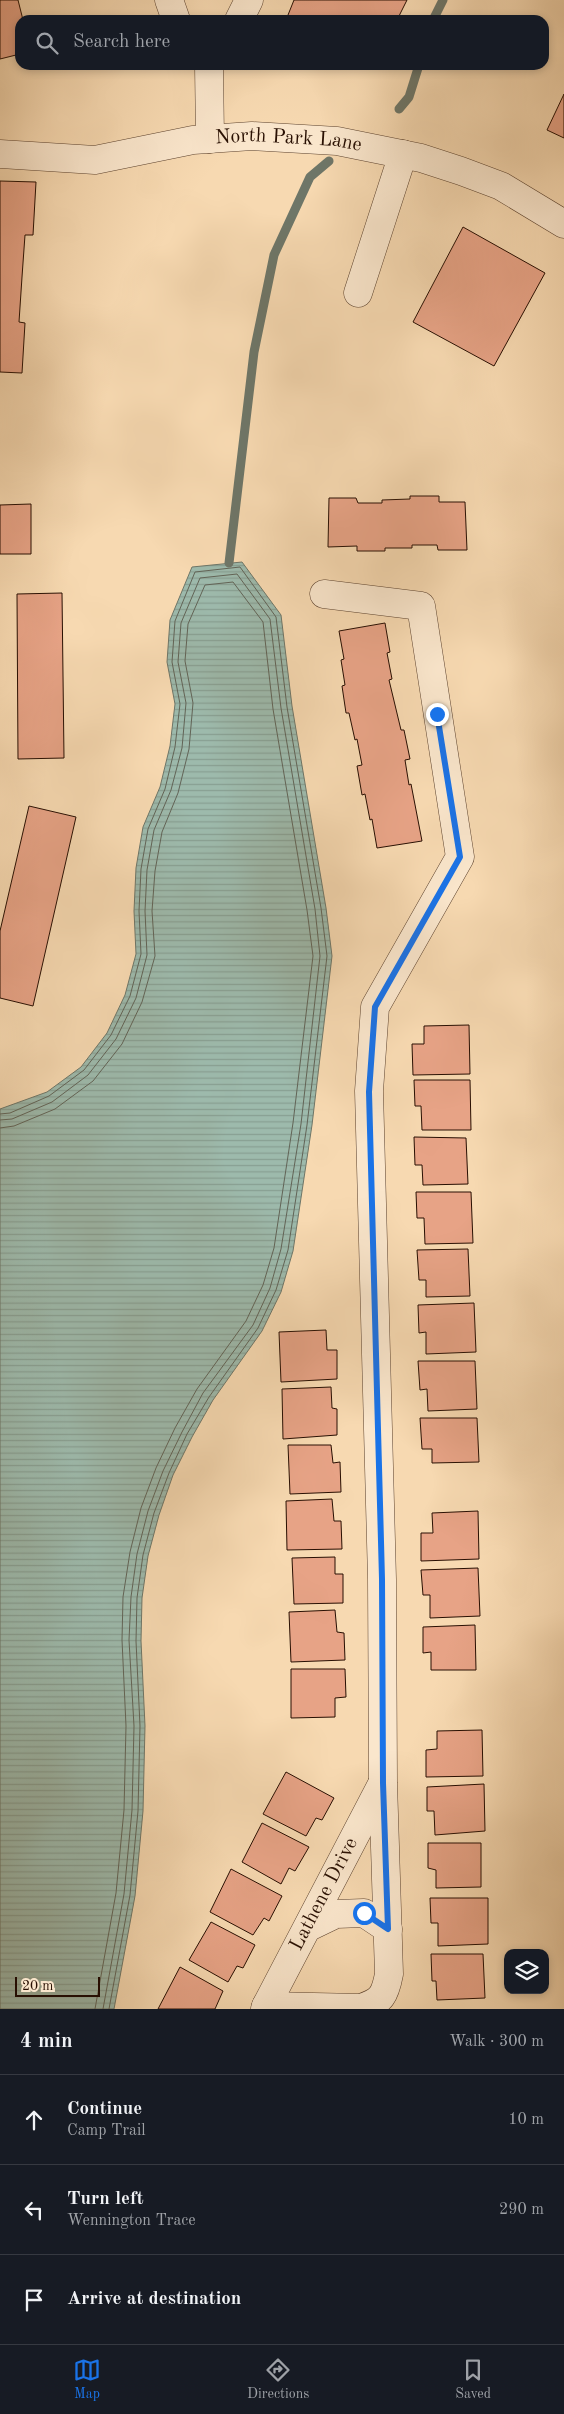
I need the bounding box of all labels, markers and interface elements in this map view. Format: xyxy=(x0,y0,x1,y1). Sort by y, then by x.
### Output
search box xyxy=(15,15,549,70)
icon: search xyxy=(33,29,61,57)
text: Search here xyxy=(73,33,170,52)
street label: North Park Lane xyxy=(214,126,364,156)
route end xyxy=(426,703,449,726)
street label: Lathene Drive xyxy=(287,1835,362,1954)
route start xyxy=(353,1902,376,1925)
map controls xyxy=(504,1949,549,1994)
button: layers xyxy=(504,1949,549,1994)
scale bar xyxy=(15,1974,100,1997)
text: 20 m xyxy=(22,1979,53,1993)
text: 4 min xyxy=(20,2031,73,2052)
text: Walk · 300 m xyxy=(449,2034,544,2050)
text: Continue xyxy=(67,2100,142,2119)
icon: ahead xyxy=(20,2106,48,2134)
text: 10 m xyxy=(508,2112,544,2128)
text: Camp Trail xyxy=(67,2123,146,2139)
text: Turn left xyxy=(67,2190,144,2209)
icon: left xyxy=(20,2196,48,2224)
text: 290 m xyxy=(499,2202,544,2218)
text: Wennington Trace xyxy=(67,2213,196,2229)
icon: arrive xyxy=(20,2286,48,2314)
text: Arrive at destination xyxy=(67,2290,241,2309)
tab: Map xyxy=(73,2356,101,2403)
tab: Directions xyxy=(247,2356,309,2403)
tab: Saved xyxy=(455,2356,491,2403)

